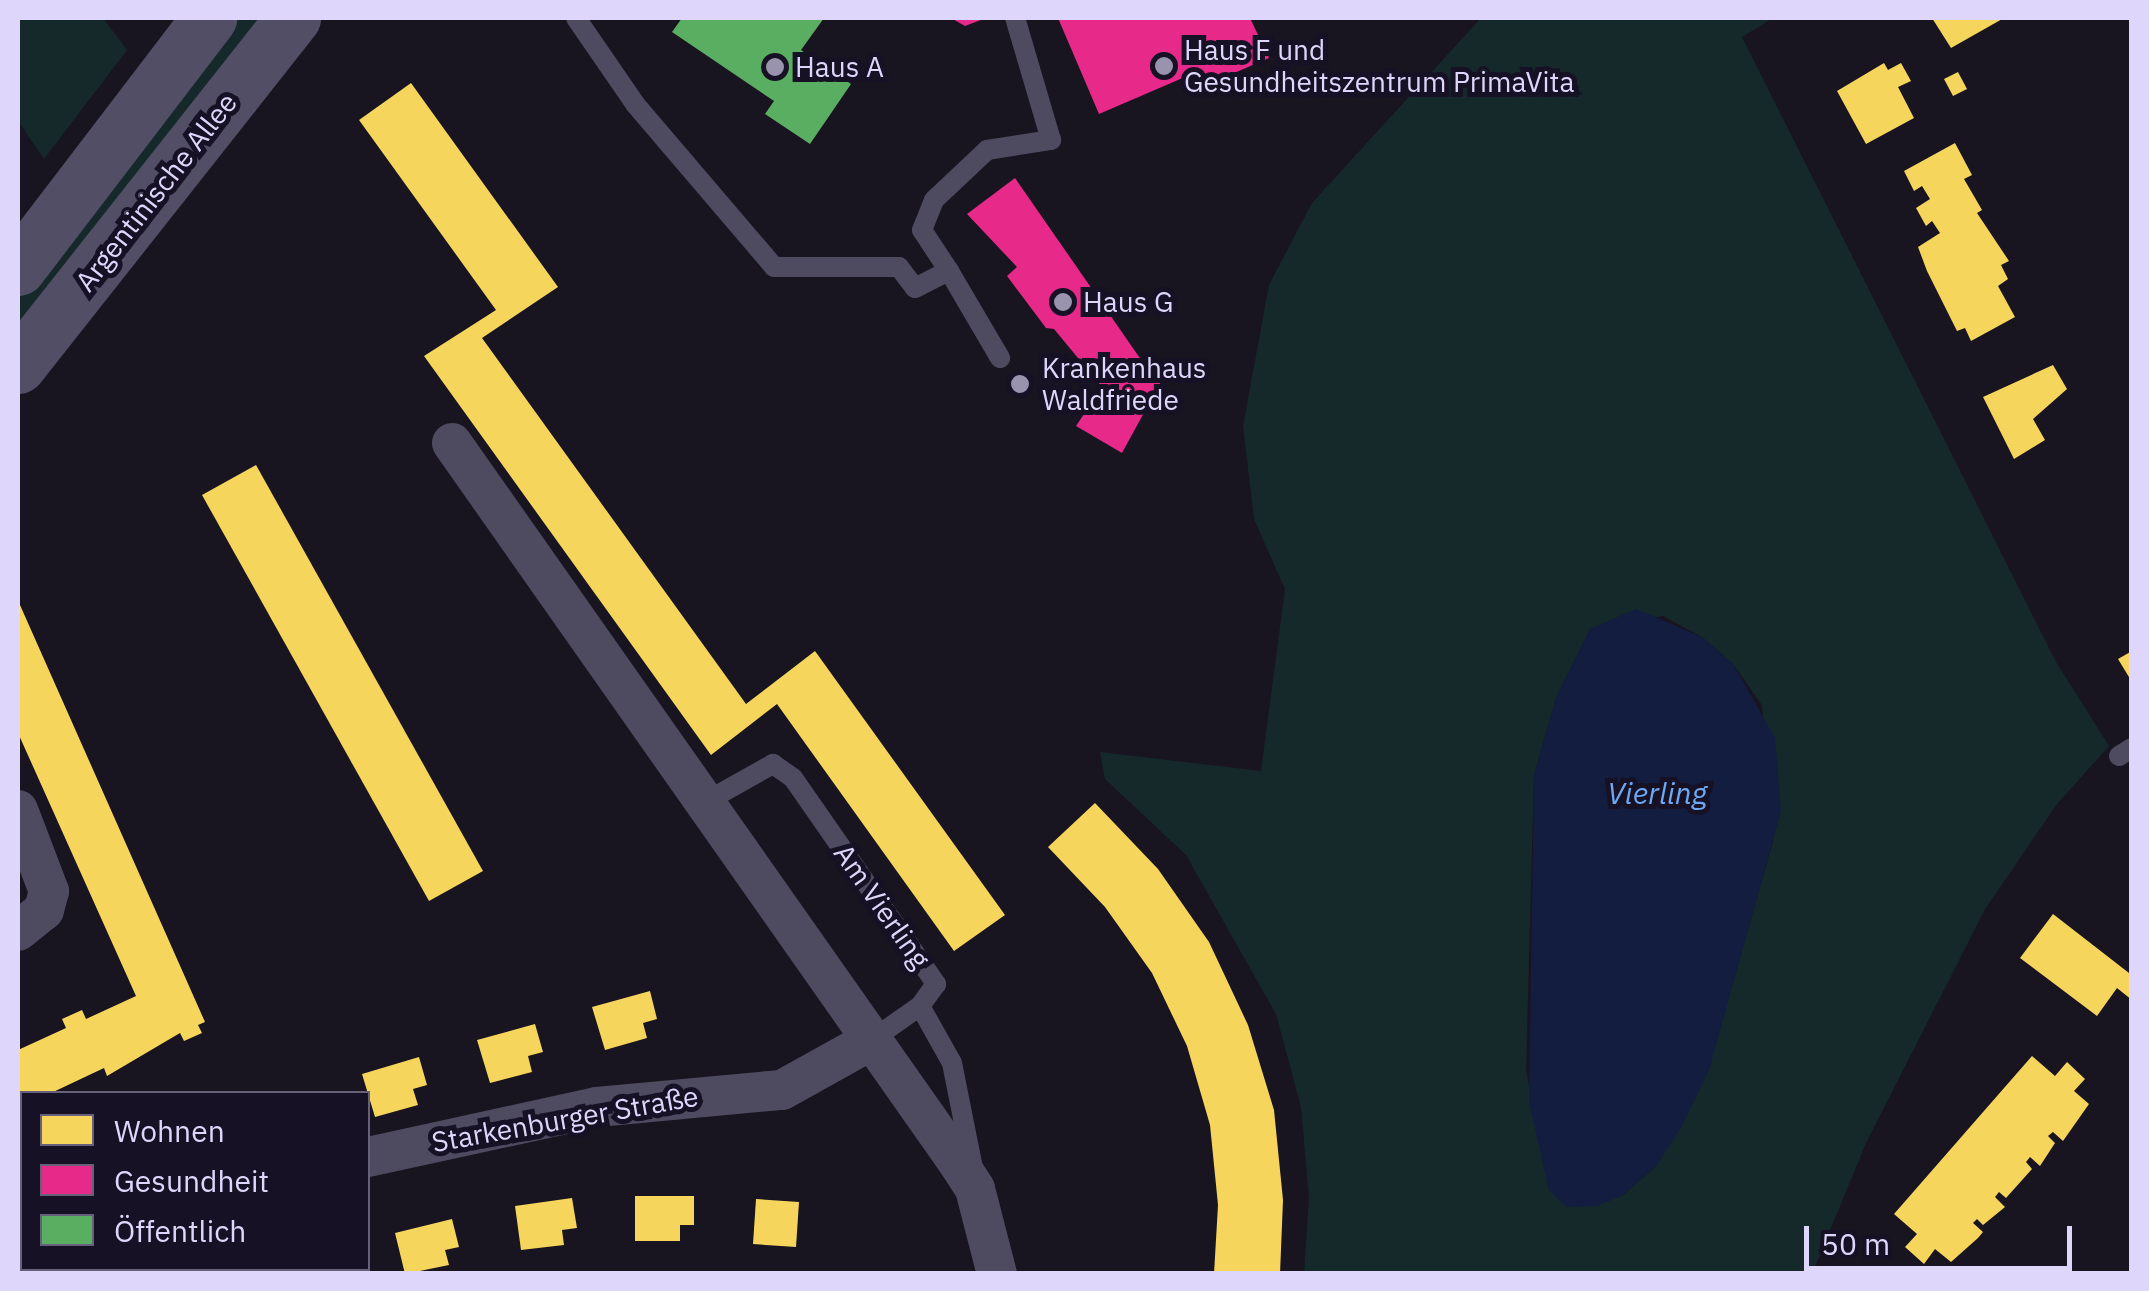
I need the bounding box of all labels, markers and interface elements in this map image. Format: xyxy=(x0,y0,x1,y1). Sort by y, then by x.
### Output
place label: Haus F und Gesundheitszentrum PrimaVita xyxy=(1184,33,1574,99)
place label: Haus A xyxy=(795,50,884,84)
marker: Haus F und Gesundheitszentrum PrimaVita xyxy=(1153,55,1175,77)
marker: Haus A xyxy=(764,56,786,78)
street label: Argentinische Allee xyxy=(68,86,244,298)
place label: Haus G xyxy=(1083,285,1173,319)
marker: Haus G xyxy=(1052,291,1074,313)
place label: Krankenhaus Waldfriede xyxy=(1042,351,1206,417)
marker: Krankenhaus Waldfriede xyxy=(1007,371,1033,397)
water label: Vierling xyxy=(1607,775,1707,811)
street label: Am Vierling xyxy=(827,837,937,975)
street label: Starkenburger Straße xyxy=(429,1079,701,1159)
legend xyxy=(20,1091,370,1271)
text: Wohnen xyxy=(114,1111,225,1150)
text: Gesundheit xyxy=(114,1161,269,1200)
scale bar xyxy=(1809,1206,2076,1268)
text: Öffentlich xyxy=(114,1211,246,1250)
text: 50 m xyxy=(1821,1224,1890,1263)

